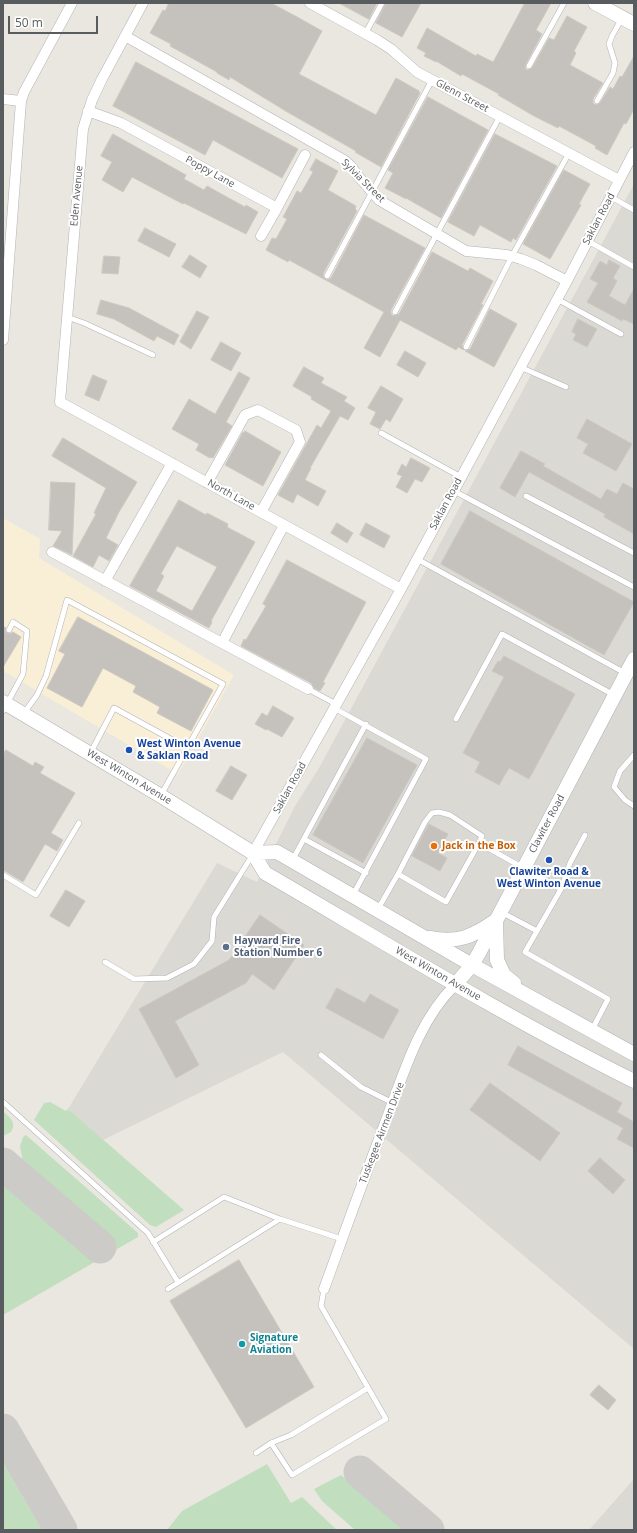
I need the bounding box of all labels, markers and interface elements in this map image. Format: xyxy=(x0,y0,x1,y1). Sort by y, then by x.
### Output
scale bar xyxy=(10,8,100,34)
text: 50 m xyxy=(15,14,43,31)
street label: Glenn Street xyxy=(433,77,491,115)
street label: Poppy Lane xyxy=(183,154,237,190)
street label: Sylvia Street xyxy=(339,157,387,205)
street label: Eden Avenue xyxy=(68,165,86,227)
street label: Saklan Road xyxy=(580,191,618,247)
street label: Saklan Road xyxy=(427,476,465,532)
street label: North Lane xyxy=(205,477,257,513)
place label: West Winton Avenue & Saklan Road xyxy=(137,738,241,762)
marker: West Winton Avenue & Saklan Road xyxy=(124,745,134,755)
street label: West Winton Avenue xyxy=(84,747,174,807)
street label: Saklan Road xyxy=(271,760,309,816)
street label: Clawiter Road xyxy=(527,793,567,855)
place label: Jack in the Box xyxy=(442,840,516,852)
marker: Jack in the Box xyxy=(429,841,439,851)
marker: Clawiter Road & West Winton Avenue xyxy=(544,855,554,865)
place label: Clawiter Road & West Winton Avenue xyxy=(497,866,601,890)
place label: Hayward Fire Station Number 6 xyxy=(234,935,322,958)
marker: Hayward Fire Station Number 6 xyxy=(221,942,231,952)
street label: West Winton Avenue xyxy=(393,945,483,1003)
street label: Tuskegee Airmen Drive xyxy=(357,1081,407,1185)
place label: Signature Aviation xyxy=(250,1332,298,1356)
marker: Signature Aviation xyxy=(237,1339,247,1349)

